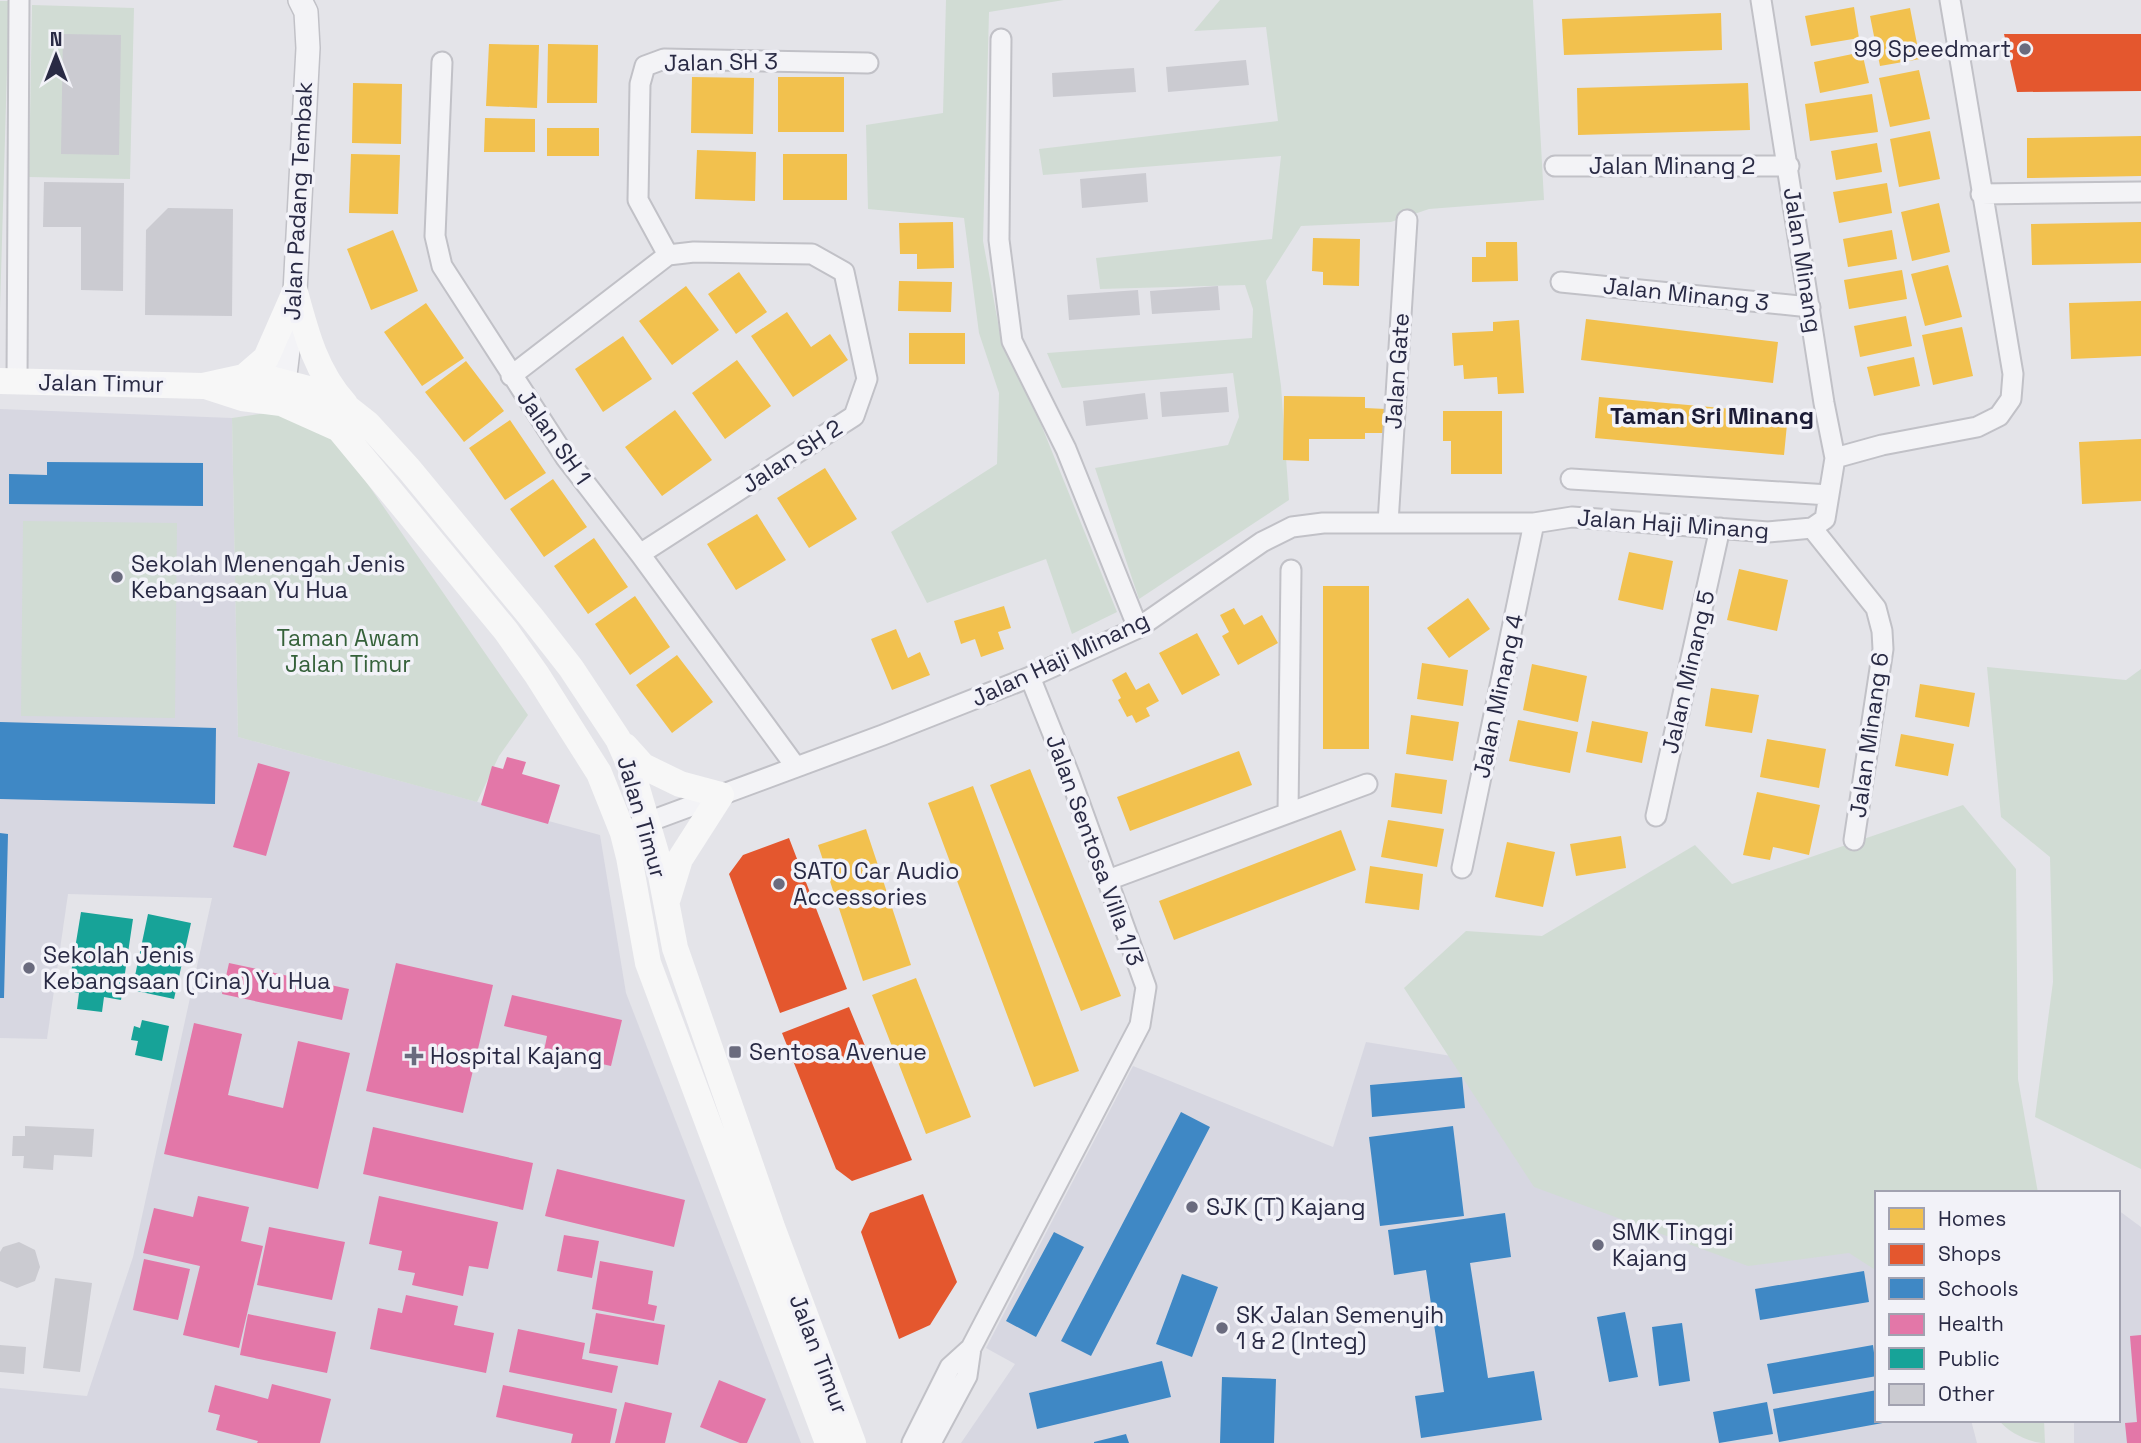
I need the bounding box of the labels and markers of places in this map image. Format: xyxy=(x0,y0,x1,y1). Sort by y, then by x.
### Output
place label: 99 Speedmart xyxy=(1854,34,2011,64)
marker: 99 Speedmart xyxy=(2017,41,2033,57)
place label: Sekolah Menengah Jenis Kebangsaan Yu Hua xyxy=(131,549,405,605)
marker: Sekolah Menengah Jenis Kebangsaan Yu Hua xyxy=(109,569,125,585)
place label: SATO Car Audio Accessories xyxy=(793,856,959,912)
marker: SATO Car Audio Accessories xyxy=(771,876,787,892)
place label: Sekolah Jenis Kebangsaan (Cina) Yu Hua xyxy=(43,940,331,996)
marker: Sekolah Jenis Kebangsaan (Cina) Yu Hua xyxy=(21,960,37,976)
place label: Sentosa Avenue xyxy=(749,1037,927,1067)
place label: Hospital Kajang xyxy=(430,1041,602,1071)
marker: Sentosa Avenue xyxy=(727,1044,743,1060)
marker: Hospital Kajang xyxy=(404,1046,424,1066)
place label: SJK (T) Kajang xyxy=(1206,1192,1366,1222)
marker: SJK (T) Kajang xyxy=(1184,1199,1200,1215)
place label: SMK Tinggi Kajang xyxy=(1612,1217,1734,1273)
marker: SMK Tinggi Kajang xyxy=(1590,1237,1606,1253)
place label: SK Jalan Semenyih 1 & 2 (Integ) xyxy=(1236,1300,1444,1356)
marker: SK Jalan Semenyih 1 & 2 (Integ) xyxy=(1214,1320,1230,1336)

